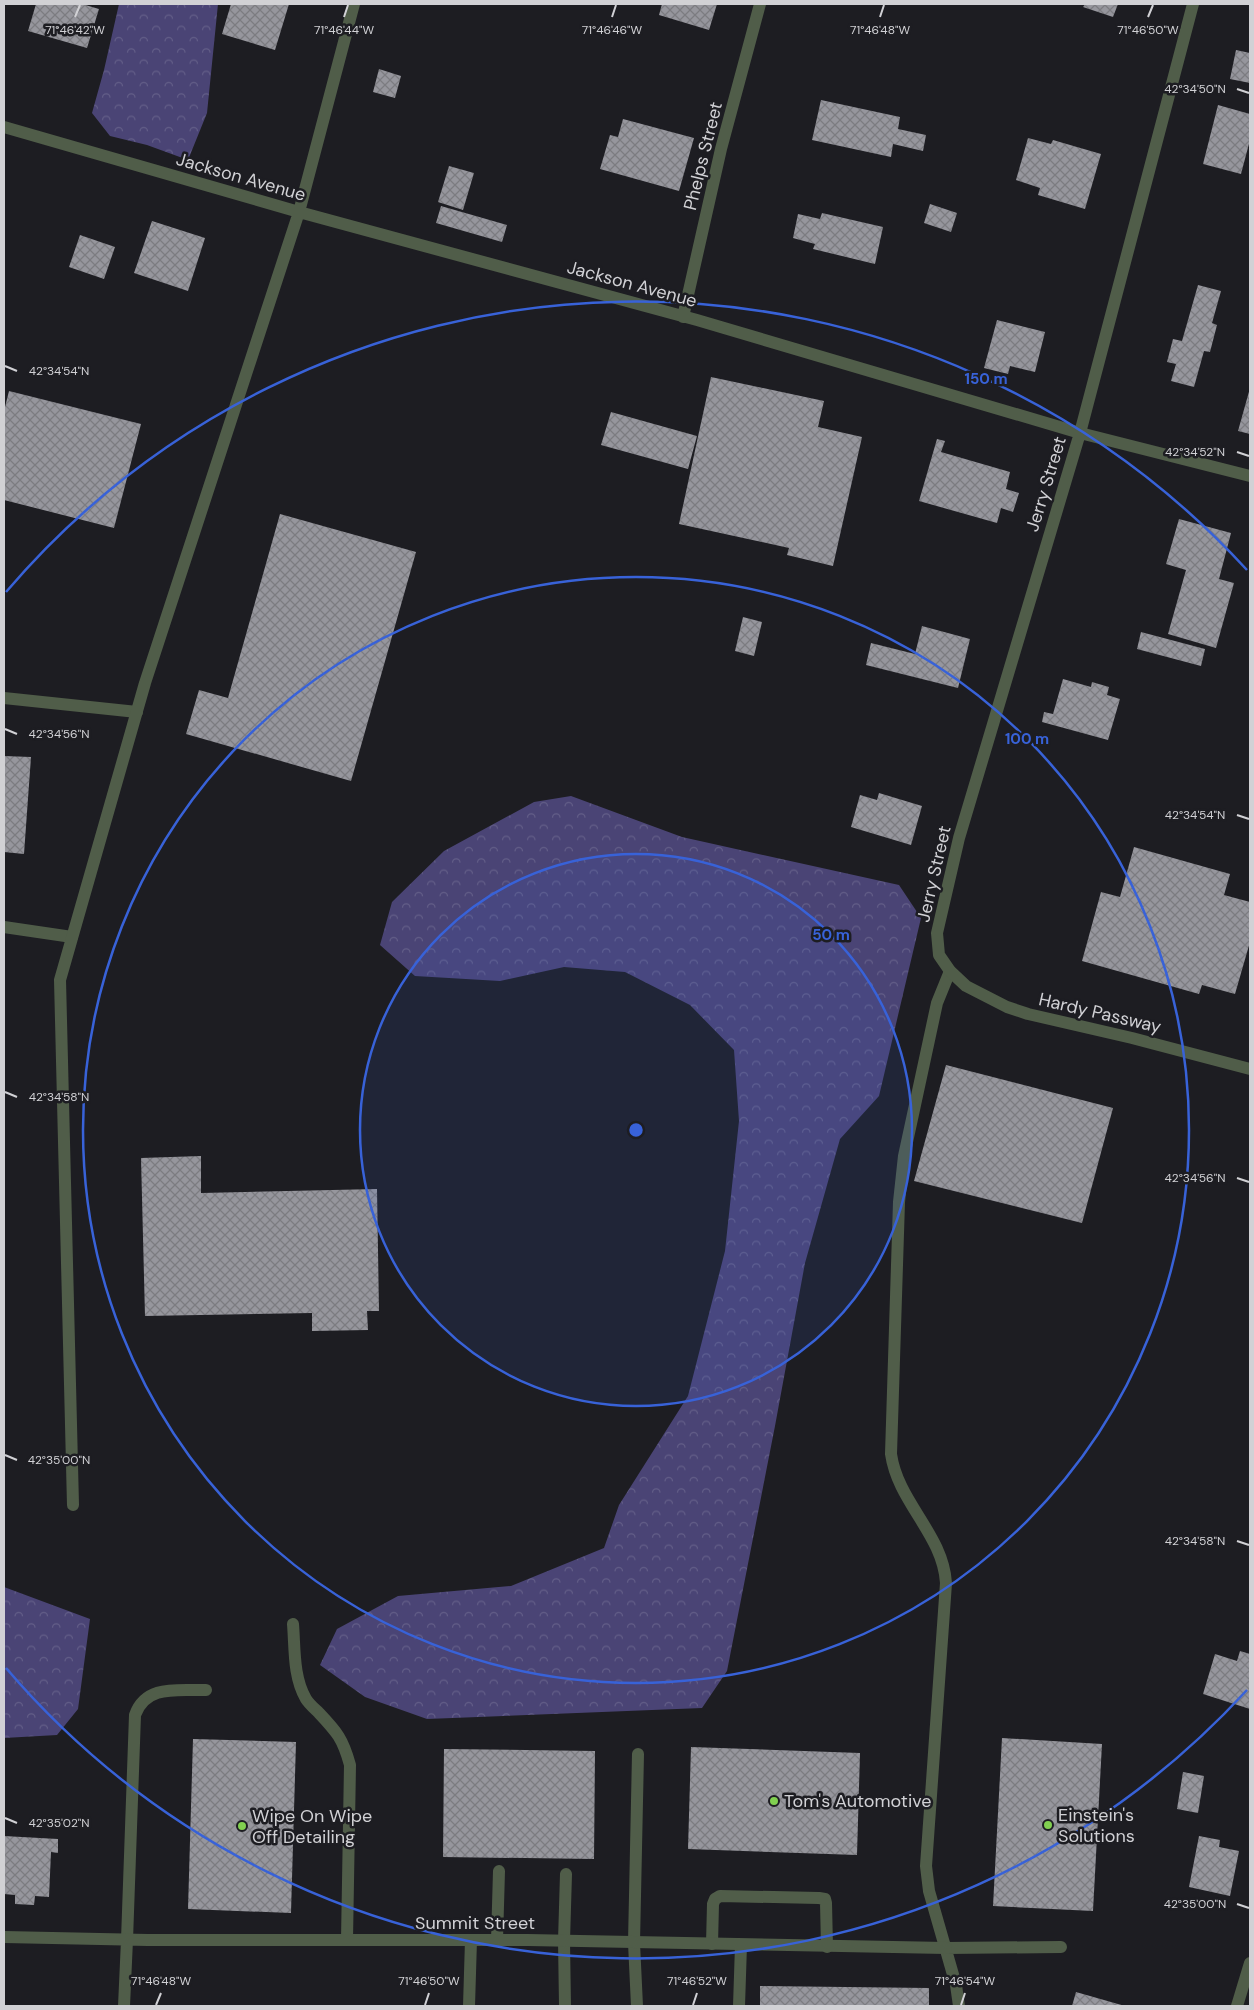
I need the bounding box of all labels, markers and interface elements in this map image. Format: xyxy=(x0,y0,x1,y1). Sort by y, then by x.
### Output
text: 71°46'42"W xyxy=(45,22,105,38)
text: 71°46'44"W xyxy=(314,22,374,38)
text: 71°46'46"W xyxy=(582,22,643,38)
text: 71°46'48"W xyxy=(850,22,910,38)
text: 71°46'50"W xyxy=(1117,22,1179,38)
text: 42°34'50"N xyxy=(1164,81,1226,97)
street label: Phelps Street xyxy=(678,99,728,213)
street label: Jackson Avenue xyxy=(173,147,309,207)
street label: Jackson Avenue xyxy=(564,255,700,313)
text: 42°34'54"N xyxy=(29,363,89,379)
text: 150 m xyxy=(965,369,1008,389)
street label: Jerry Street xyxy=(1020,433,1072,535)
text: 42°34'52"N xyxy=(1165,444,1225,460)
text: 42°34'56"N xyxy=(29,726,89,742)
text: 100 m xyxy=(1005,729,1049,749)
text: 42°34'54"N xyxy=(1165,807,1225,823)
street label: Jerry Street xyxy=(911,823,957,925)
text: 50 m xyxy=(812,925,850,945)
street label: Hardy Passway xyxy=(1036,987,1164,1039)
text: 42°34'58"N xyxy=(29,1089,89,1105)
centre of rings xyxy=(627,1121,645,1139)
text: 42°34'56"N xyxy=(1165,1170,1225,1186)
text: 42°35'00"N xyxy=(28,1452,90,1468)
text: 42°34'58"N xyxy=(1165,1533,1225,1549)
place label: Tom's Automotive xyxy=(784,1789,932,1813)
marker: Tom's Automotive xyxy=(768,1795,780,1807)
place label: Einstein's Solutions xyxy=(1058,1803,1135,1848)
place label: Wipe On Wipe Off Detailing xyxy=(252,1804,372,1849)
text: 42°35'02"N xyxy=(28,1815,90,1831)
marker: Einstein's Solutions xyxy=(1042,1819,1054,1831)
marker: Wipe On Wipe Off Detailing xyxy=(236,1820,248,1832)
text: 42°35'00"N xyxy=(1164,1896,1226,1912)
street label: Summit Street xyxy=(415,1911,535,1935)
text: 71°46'48"W xyxy=(131,1973,191,1989)
text: 71°46'50"W xyxy=(398,1973,460,1989)
text: 71°46'52"W xyxy=(667,1973,727,1989)
text: 71°46'54"W xyxy=(935,1973,996,1989)

